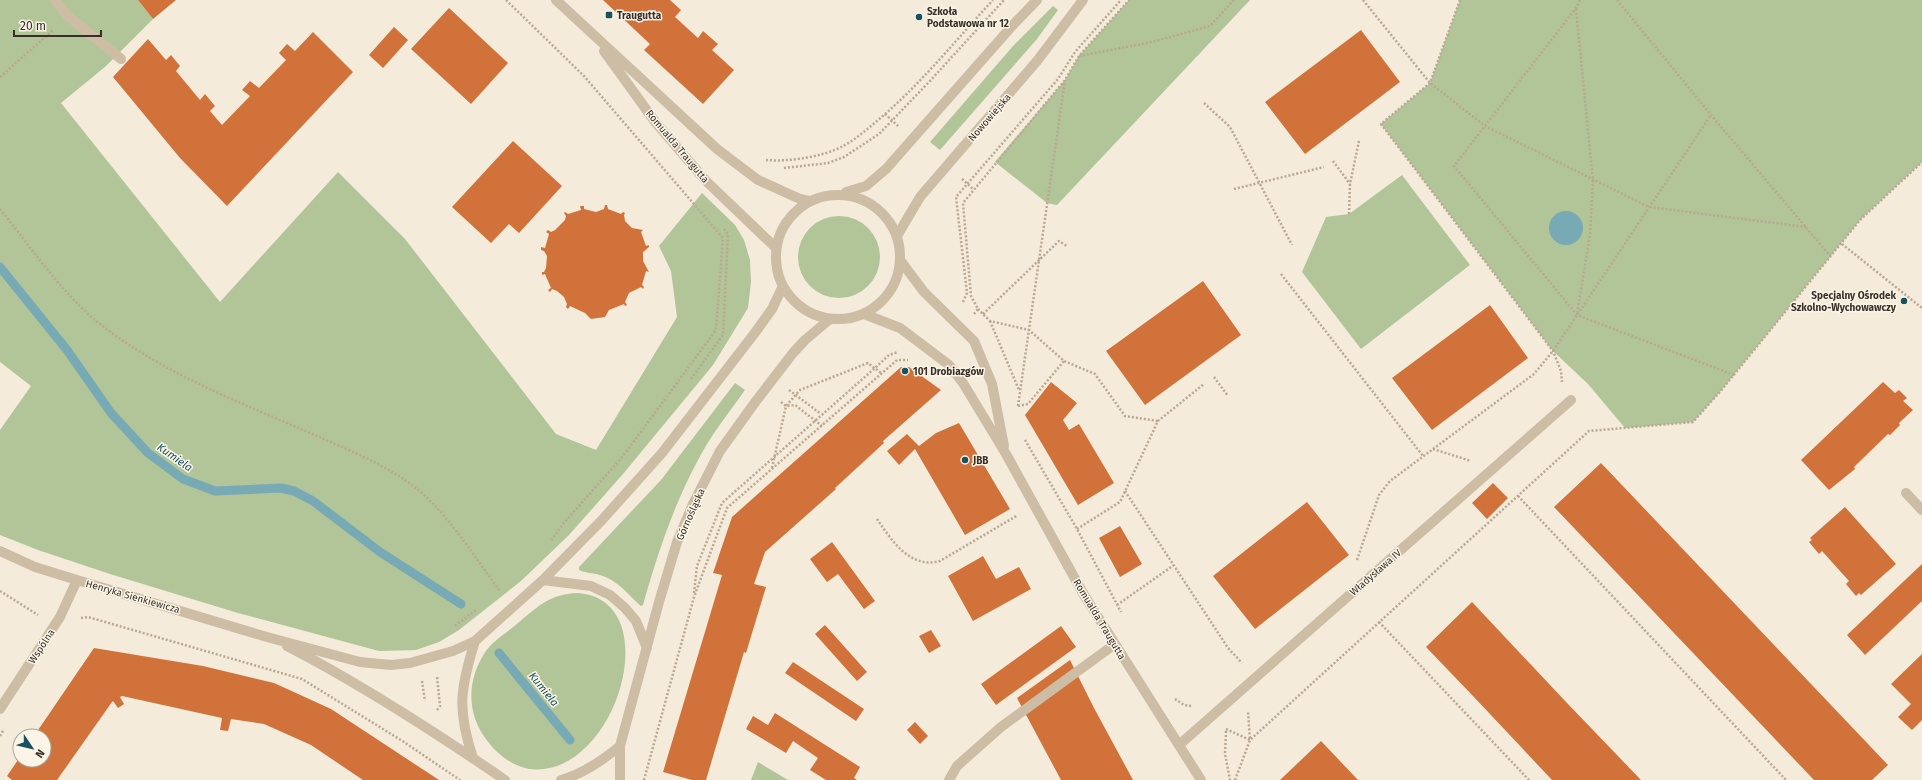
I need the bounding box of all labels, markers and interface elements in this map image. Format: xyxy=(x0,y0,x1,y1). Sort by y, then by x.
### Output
place label: Szkoła Podstawowa nr 12 xyxy=(927,6,1009,30)
marker: Traugutta xyxy=(604,10,614,20)
place label: Traugutta xyxy=(617,10,662,22)
scale bar xyxy=(14,12,101,38)
marker: Szkoła Podstawowa nr 12 xyxy=(914,12,924,22)
text: 20 m xyxy=(20,19,46,33)
street label: Nowowiejska xyxy=(966,91,1014,144)
street label: Romualda Traugutta xyxy=(643,108,711,186)
place label: Specjalny Ośrodek Szkolno-Wychowawczy xyxy=(1791,289,1897,314)
marker: Specjalny Ośrodek Szkolno-Wychowawczy xyxy=(1899,296,1909,306)
place label: 101 Drobiazgów xyxy=(913,365,984,378)
marker: 101 Drobiazgów xyxy=(900,366,910,376)
water label: Kumiela xyxy=(155,441,195,474)
marker: JBB xyxy=(960,455,970,465)
place label: JBB xyxy=(972,455,989,467)
street label: Górnośląska xyxy=(674,487,708,542)
street label: Władysława IV xyxy=(1348,547,1404,598)
street label: Romualda Traugutta xyxy=(1070,577,1128,662)
street label: Henryka Sienkiewicza xyxy=(84,578,181,616)
street label: Wspólna xyxy=(26,627,57,666)
water label: Kumiela xyxy=(526,670,561,709)
north arrow xyxy=(12,728,52,768)
text: N xyxy=(32,747,47,760)

